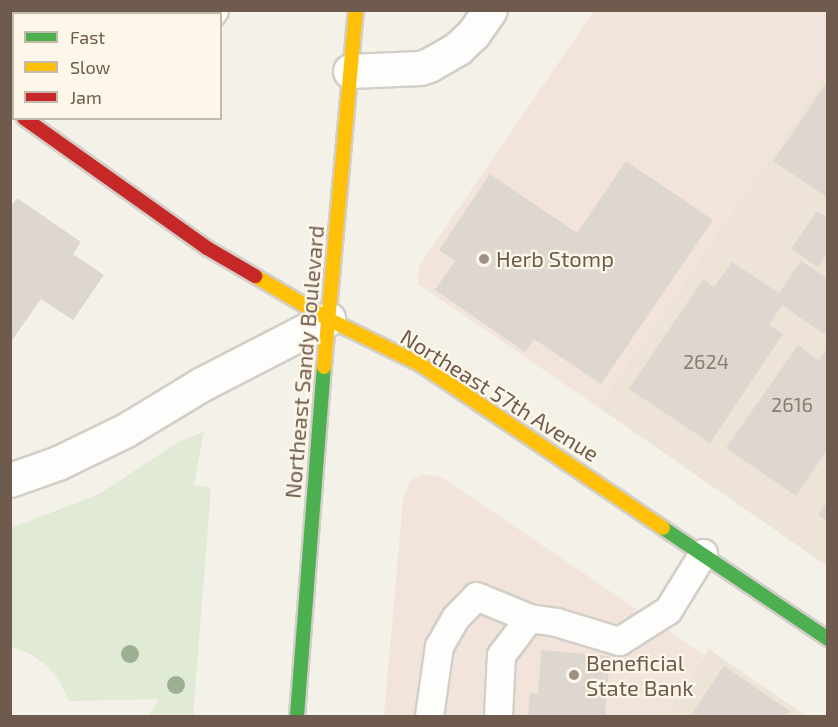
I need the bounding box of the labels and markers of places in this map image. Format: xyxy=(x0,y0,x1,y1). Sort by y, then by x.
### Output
place label: Herb Stomp xyxy=(496,246,614,272)
marker: Herb Stomp xyxy=(477,252,491,266)
place label: Beneficial State Bank xyxy=(586,649,693,700)
marker: Beneficial State Bank xyxy=(567,668,581,682)

